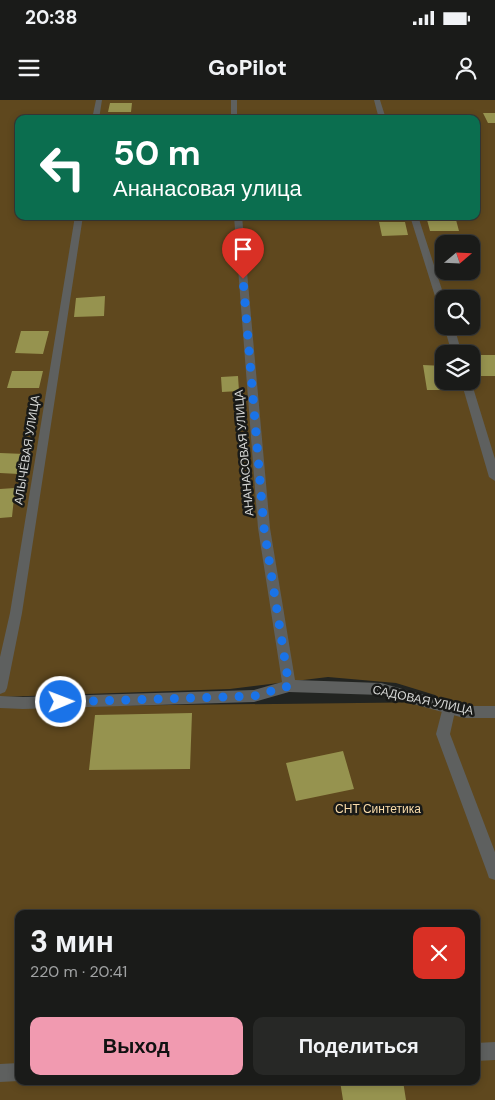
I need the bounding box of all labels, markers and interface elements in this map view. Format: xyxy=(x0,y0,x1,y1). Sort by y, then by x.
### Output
text: 20:38 xyxy=(25,5,78,30)
text: GoPilot xyxy=(208,53,287,82)
icon: menu xyxy=(15,54,43,82)
icon: person xyxy=(452,54,480,82)
text: 50 m xyxy=(113,130,201,176)
icon: left xyxy=(30,135,95,200)
text: Ананасовая улица xyxy=(113,174,302,203)
pin xyxy=(222,228,264,279)
icon: arrive xyxy=(229,235,257,263)
north arrow xyxy=(435,235,480,280)
map controls xyxy=(435,235,480,390)
button: search xyxy=(435,290,480,335)
button: layers xyxy=(435,345,480,390)
street label: АНАНАСОВАЯ УЛИЦА xyxy=(231,389,257,517)
street label: АЛЫЧЁВАЯ УЛИЦА xyxy=(10,394,44,506)
position arrow xyxy=(34,675,86,727)
street label: САДОВАЯ УЛИЦА xyxy=(371,682,475,718)
park label: СНТ Синтетика xyxy=(335,801,421,817)
text: 3 мин xyxy=(30,922,114,961)
button: close xyxy=(413,927,465,979)
text: 220 m · 20:41 xyxy=(30,961,127,982)
button: Выход xyxy=(30,1017,243,1075)
button: Поделиться xyxy=(253,1017,465,1075)

